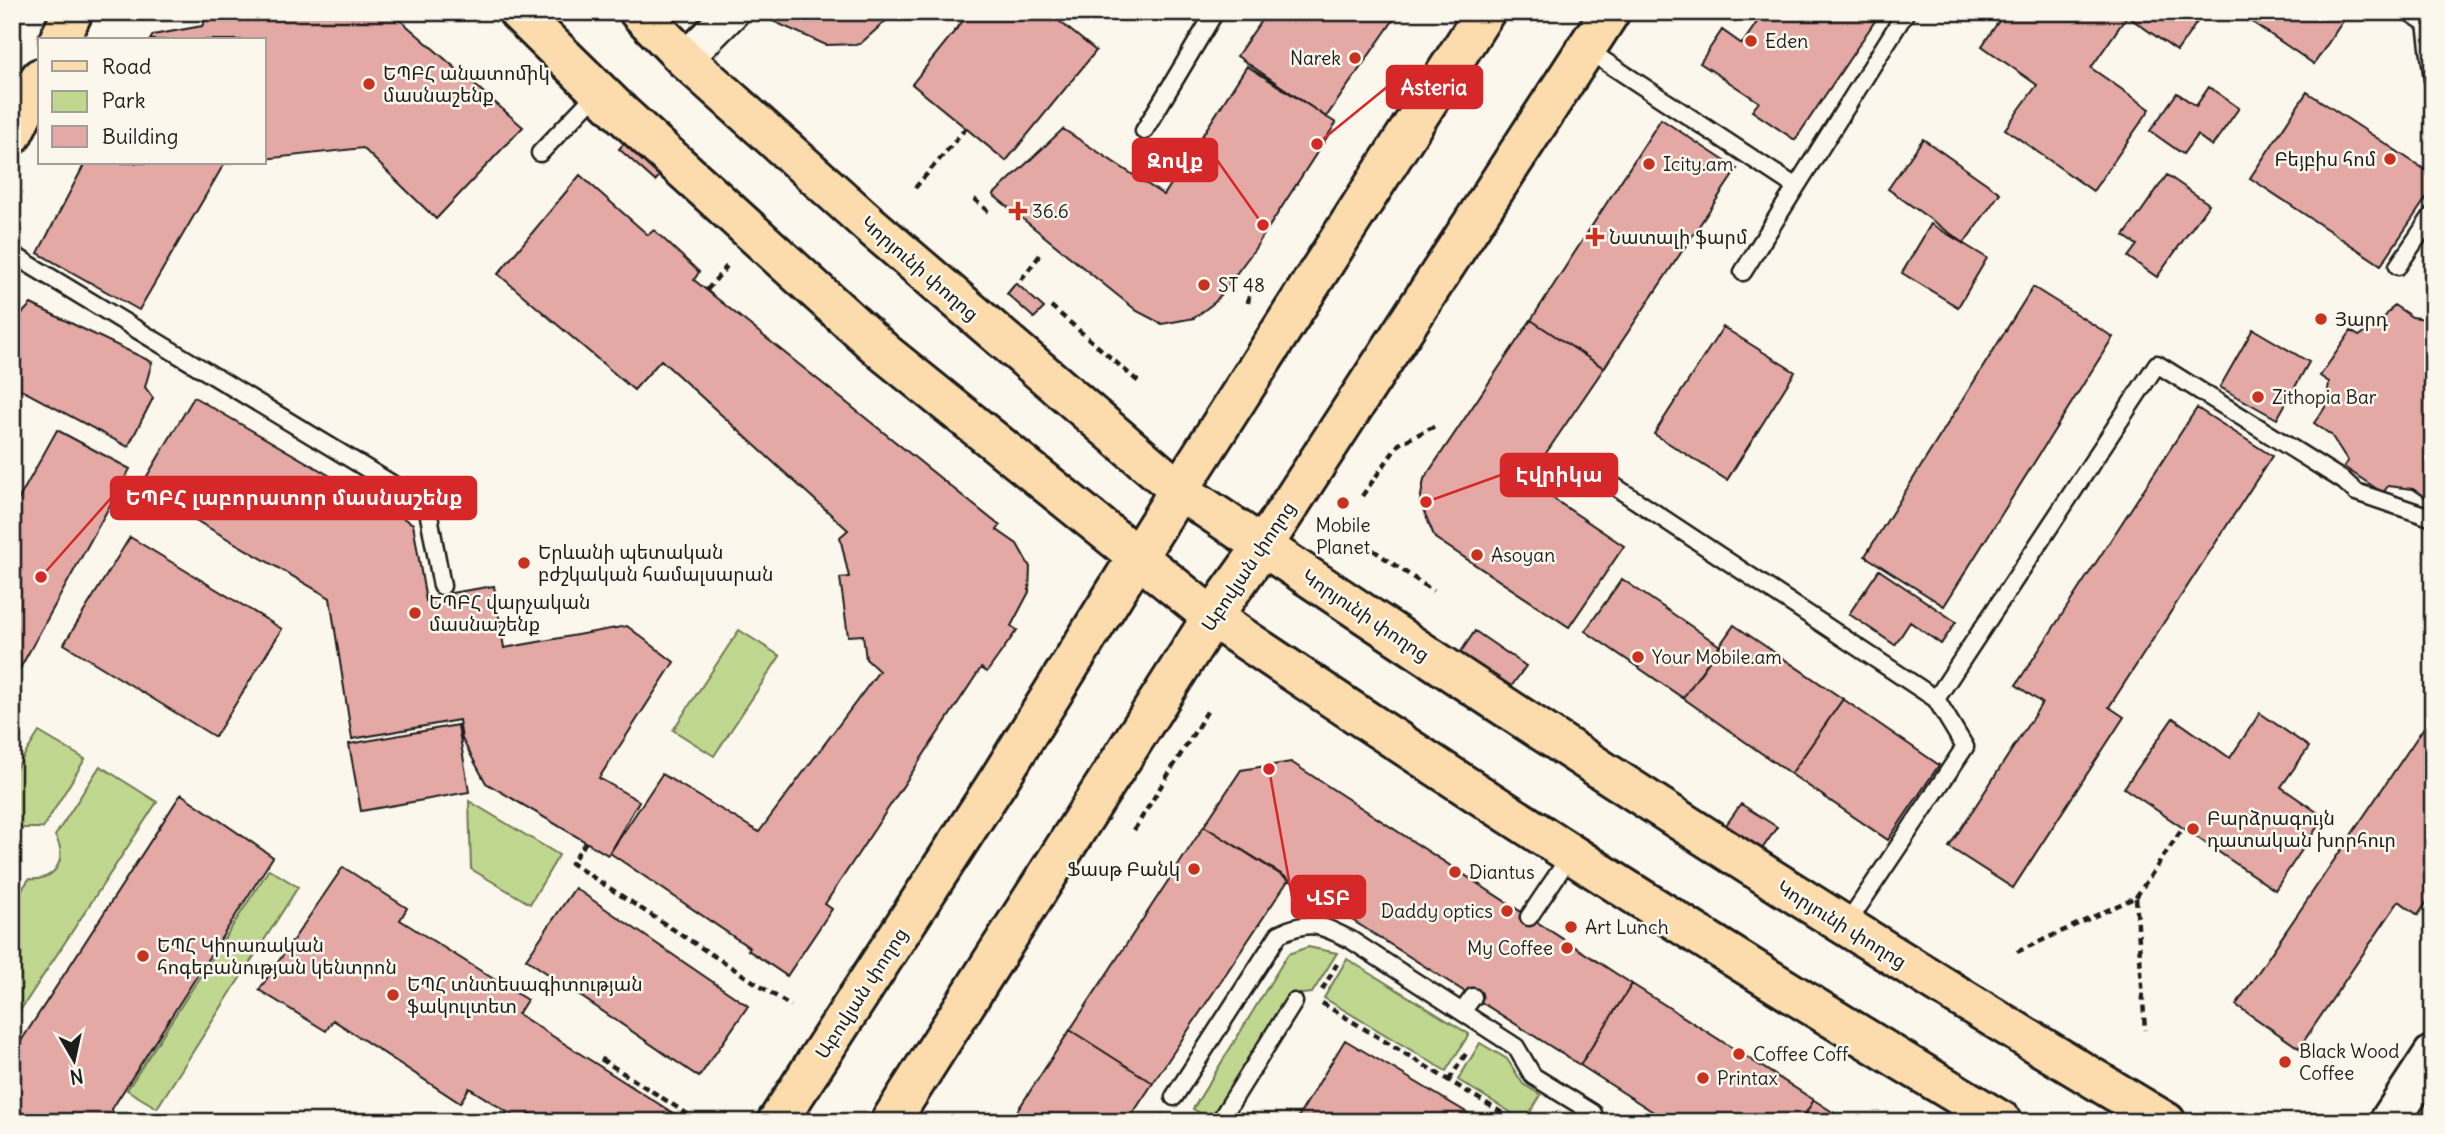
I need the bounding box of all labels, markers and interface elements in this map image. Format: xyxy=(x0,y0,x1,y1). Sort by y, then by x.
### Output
place label: Eden xyxy=(1765,29,1808,53)
marker: Eden xyxy=(1743,33,1759,49)
legend xyxy=(38,38,266,164)
place label: Narek xyxy=(1290,46,1341,70)
marker: Narek xyxy=(1347,50,1363,66)
text: Road xyxy=(102,53,151,80)
place label: ԵՊԲՀ անատոմիկ մասնաշենք xyxy=(383,61,550,107)
callout: Asteria xyxy=(1387,66,1482,108)
text: Asteria xyxy=(1401,74,1467,101)
marker: ԵՊԲՀ անատոմիկ մասնաշենք xyxy=(361,76,377,92)
text: Park xyxy=(102,87,145,114)
text: Building xyxy=(102,123,178,150)
callout: Զովք xyxy=(1133,139,1217,181)
text: Զովք xyxy=(1147,147,1203,174)
place label: Բեյբիս հոմ xyxy=(2274,147,2376,171)
marker: Բեյբիս հոմ xyxy=(2382,151,2398,167)
place label: Icity.am xyxy=(1663,152,1733,176)
marker: Icity.am xyxy=(1641,156,1657,172)
place label: 36.6 xyxy=(1032,199,1069,223)
marker: 36.6 xyxy=(1010,203,1026,219)
street label: Կորյունի փողոց xyxy=(856,210,984,326)
place label: Նատալի ֆարմ xyxy=(1609,225,1747,249)
marker: Նատալի ֆարմ xyxy=(1587,229,1603,245)
place label: ST 48 xyxy=(1218,273,1265,297)
marker: ST 48 xyxy=(1196,277,1212,293)
place label: Յարդ xyxy=(2335,307,2389,331)
marker: Յարդ xyxy=(2313,311,2329,327)
place label: Zithopia Bar xyxy=(2272,385,2377,409)
marker: Zithopia Bar xyxy=(2250,389,2266,405)
callout: Էվրիկա xyxy=(1501,454,1617,496)
text: Էվրիկա xyxy=(1515,461,1603,488)
callout: ԵՊԲՀ լաբորատոր մասնաշենք xyxy=(111,477,476,519)
text: ԵՊԲՀ լաբորատոր մասնաշենք xyxy=(125,484,463,511)
marker: Mobile Planet xyxy=(1335,495,1351,511)
street label: Աբովյան փողոց xyxy=(1196,497,1300,635)
place label: Mobile Planet xyxy=(1315,513,1371,559)
place label: Երևանի պետական բժշկական համալսարան xyxy=(538,540,773,586)
place label: Asoyan xyxy=(1491,543,1555,567)
marker: Asoyan xyxy=(1469,547,1485,563)
marker: Երևանի պետական բժշկական համալսարան xyxy=(516,555,532,571)
street label: Կորյունի փողոց xyxy=(1298,564,1434,666)
place label: ԵՊԲՀ վարչական մասնաշենք xyxy=(429,590,590,636)
marker: ԵՊԲՀ վարչական մասնաշենք xyxy=(407,605,423,621)
place label: Your Mobile.am xyxy=(1652,645,1782,669)
marker: Your Mobile.am xyxy=(1630,649,1646,665)
place label: Բարձրագույն դատական խորհուր xyxy=(2207,806,2396,852)
marker: Բարձրագույն դատական խորհուր xyxy=(2185,821,2201,837)
place label: Ֆասթ Բանկ xyxy=(1067,857,1180,881)
place label: Diantus xyxy=(1469,860,1535,884)
marker: Ֆասթ Բանկ xyxy=(1186,861,1202,877)
marker: Diantus xyxy=(1447,864,1463,880)
street label: Կորյունի փողոց xyxy=(1773,875,1911,973)
callout: ՎՏԲ xyxy=(1292,876,1365,918)
text: ՎՏԲ xyxy=(1306,884,1350,911)
place label: Daddy optics xyxy=(1381,899,1493,923)
marker: Daddy optics xyxy=(1499,903,1515,919)
place label: Art Lunch xyxy=(1585,915,1669,939)
marker: Art Lunch xyxy=(1563,919,1579,935)
street label: Աբովյան փողոց xyxy=(810,923,912,1063)
place label: ԵՊՀ Կիրառական հոգեբանության կենտրոն xyxy=(157,933,397,979)
place label: My Coffee xyxy=(1467,936,1553,960)
marker: My Coffee xyxy=(1559,940,1575,956)
marker: ԵՊՀ Կիրառական հոգեբանության կենտրոն xyxy=(135,948,151,964)
place label: ԵՊՀ տնտեսագիտության ֆակուլտետ xyxy=(407,972,643,1018)
marker: ԵՊՀ տնտեսագիտության ֆակուլտետ xyxy=(385,987,401,1003)
north arrow xyxy=(38,1026,108,1096)
place label: Black Wood Coffee xyxy=(2299,1039,2399,1085)
place label: Coffee Coff xyxy=(1753,1042,1849,1066)
marker: Coffee Coff xyxy=(1731,1046,1747,1062)
marker: Black Wood Coffee xyxy=(2277,1054,2293,1070)
text: N xyxy=(68,1064,85,1090)
place label: Printax xyxy=(1717,1066,1779,1090)
marker: Printax xyxy=(1695,1070,1711,1086)

